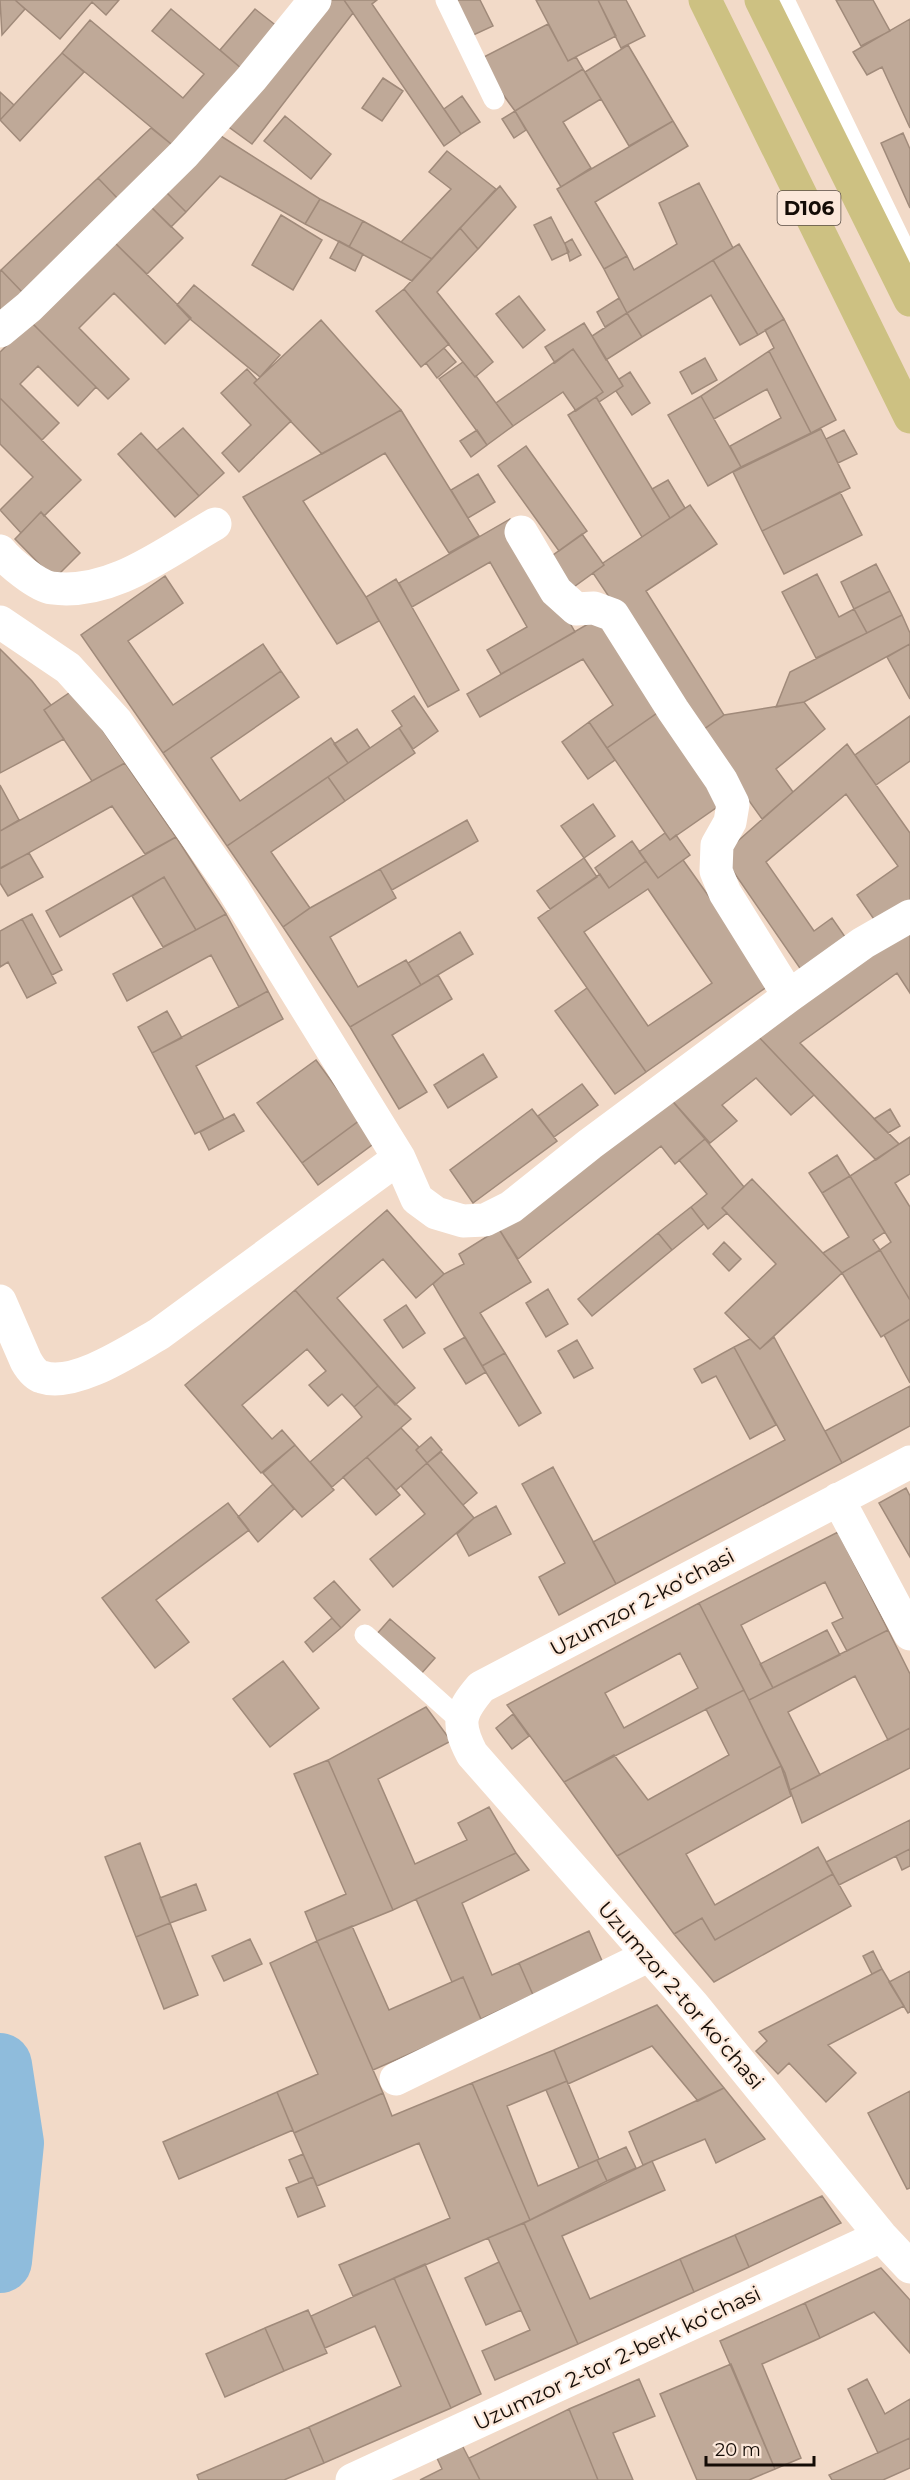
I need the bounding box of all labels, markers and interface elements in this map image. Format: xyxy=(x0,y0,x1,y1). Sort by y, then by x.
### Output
road number: D106 xyxy=(778,191,840,225)
street label: Uzumzor 2-koʻchasi xyxy=(546,1543,738,1661)
street label: Uzumzor 2-tor koʻchasi xyxy=(593,1896,769,2094)
street label: Uzumzor 2-tor 2-berk koʻchasi xyxy=(470,2280,764,2436)
scale bar xyxy=(706,2429,814,2467)
text: 20 m xyxy=(715,2439,761,2461)

